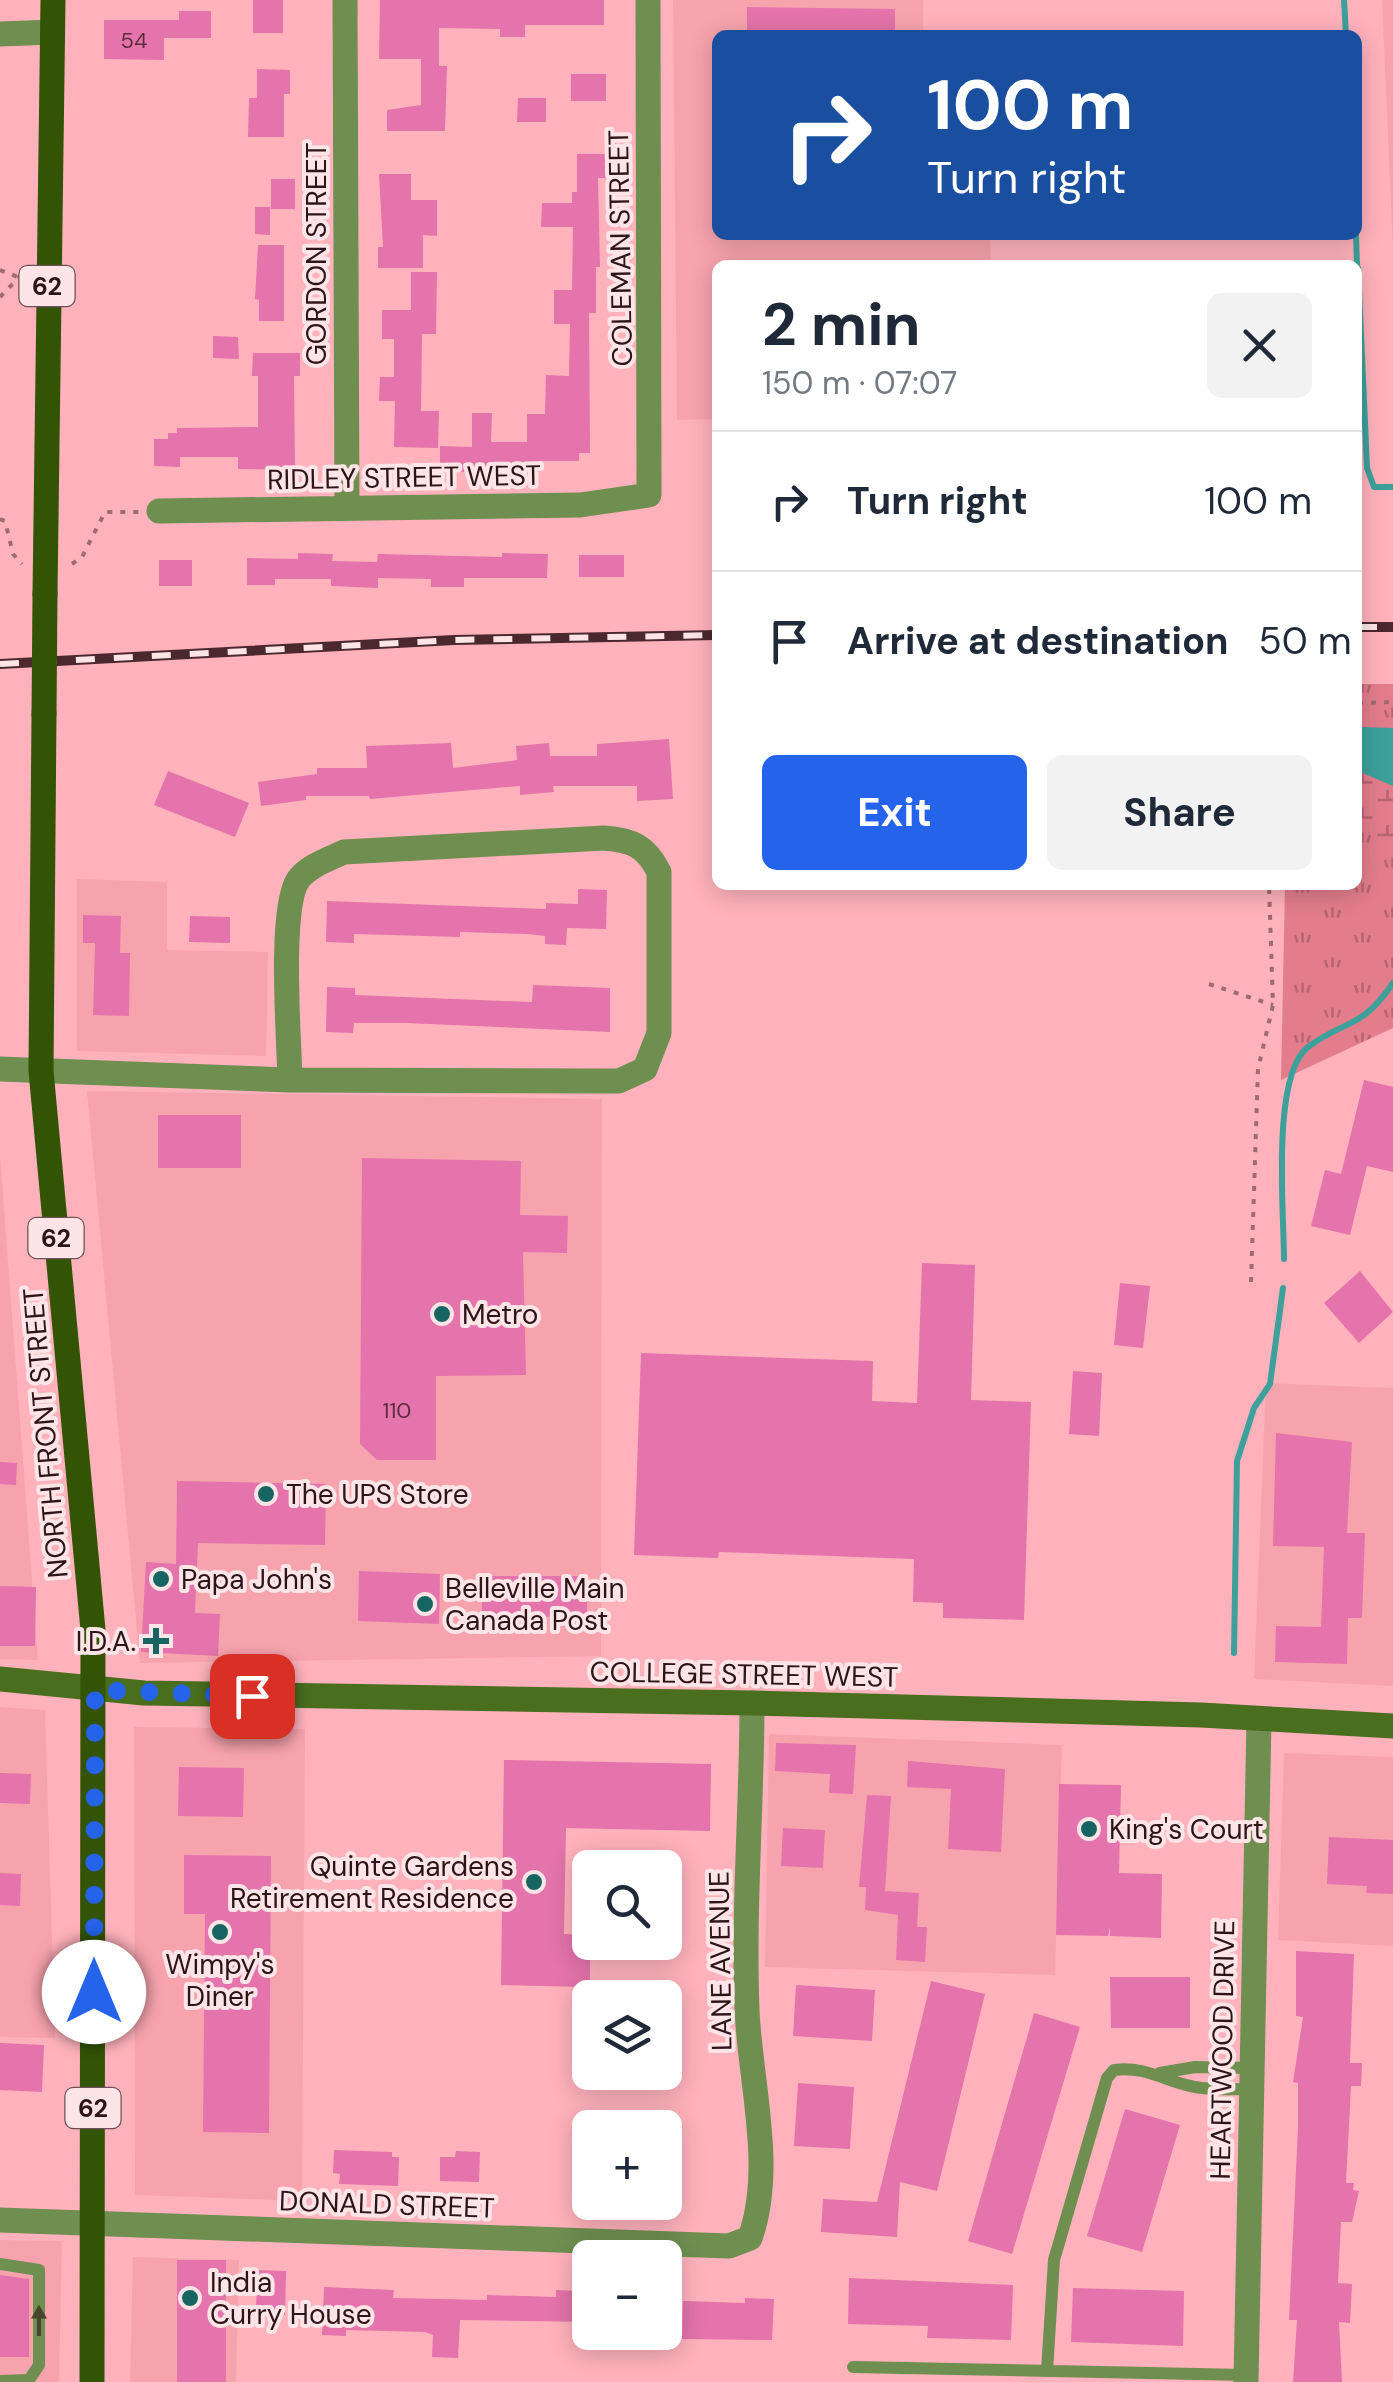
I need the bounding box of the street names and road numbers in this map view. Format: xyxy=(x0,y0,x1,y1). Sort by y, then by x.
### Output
street label: COLEMAN STREET xyxy=(600,129,641,367)
street label: GORDON STREET xyxy=(298,143,335,365)
road number: 62 xyxy=(20,266,74,306)
street label: RIDLEY STREET WEST xyxy=(267,457,541,498)
road number: 62 xyxy=(28,1218,84,1258)
street label: NORTH FRONT STREET xyxy=(14,1286,77,1580)
street label: COLLEGE STREET WEST xyxy=(589,1653,899,1696)
street label: LANE AVENUE xyxy=(700,1871,741,2051)
street label: HEARTWOOD DRIVE xyxy=(1202,1920,1243,2180)
road number: 62 xyxy=(66,2088,120,2128)
street label: DONALD STREET xyxy=(278,2182,495,2227)

